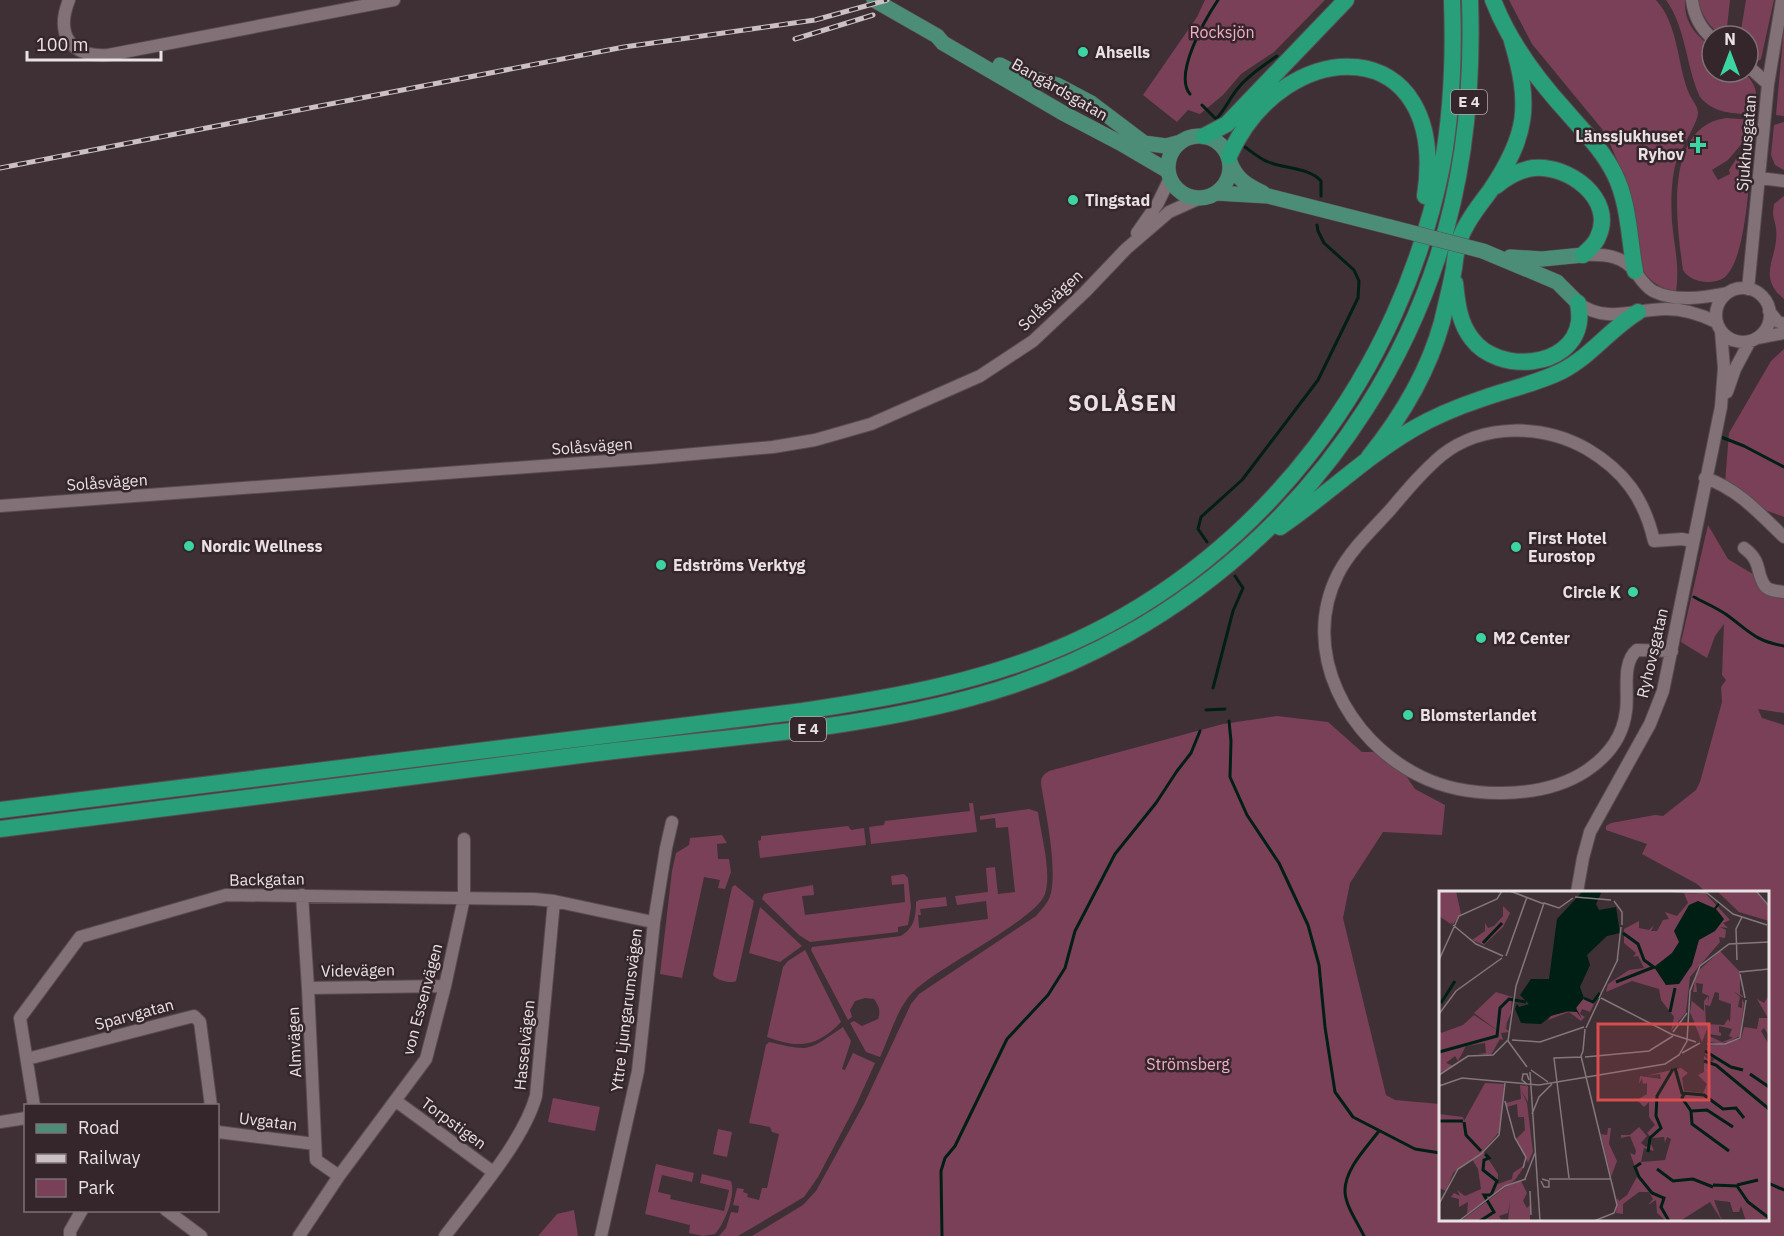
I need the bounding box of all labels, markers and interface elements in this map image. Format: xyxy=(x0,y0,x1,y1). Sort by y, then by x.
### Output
park label: Rocksjön xyxy=(1189,22,1255,42)
scale bar xyxy=(27,24,160,62)
north arrow xyxy=(1700,24,1760,84)
text: N xyxy=(1724,29,1736,49)
text: 100 m xyxy=(36,33,88,56)
place label: Ahsells xyxy=(1095,42,1150,62)
marker: Ahsells xyxy=(1076,45,1090,59)
street label: Bangårdsgatan xyxy=(1008,53,1112,125)
road number: E 4 xyxy=(1451,90,1487,114)
street label: Sjukhusgatan xyxy=(1732,94,1760,192)
place label: Länssjukhuset Ryhov xyxy=(1575,126,1684,164)
marker: Länssjukhuset Ryhov xyxy=(1689,136,1707,154)
place label: Tingstad xyxy=(1085,190,1150,210)
marker: Tingstad xyxy=(1066,193,1080,207)
street label: Solåsvägen xyxy=(1013,265,1087,335)
district label: SOLÅSEN xyxy=(1068,388,1178,417)
street label: Solåsvägen xyxy=(551,433,633,459)
street label: Solåsvägen xyxy=(66,469,148,495)
place label: First Hotel Eurostop xyxy=(1528,528,1607,566)
place label: Nordic Wellness xyxy=(201,536,323,556)
marker: Nordic Wellness xyxy=(182,539,196,553)
marker: First Hotel Eurostop xyxy=(1509,540,1523,554)
place label: Edströms Verktyg xyxy=(673,555,806,575)
marker: Edströms Verktyg xyxy=(654,558,668,572)
place label: Circle K xyxy=(1563,582,1621,602)
marker: Circle K xyxy=(1626,585,1640,599)
street label: Ryhovsgatan xyxy=(1632,606,1672,700)
place label: M2 Center xyxy=(1493,628,1570,648)
marker: M2 Center xyxy=(1474,631,1488,645)
place label: Blomsterlandet xyxy=(1420,705,1537,725)
marker: Blomsterlandet xyxy=(1401,708,1415,722)
road number: E 4 xyxy=(790,717,826,741)
street label: Backgatan xyxy=(229,868,305,890)
inset map xyxy=(1439,891,1769,1221)
street label: Yttre Ljungarumsvägen xyxy=(606,927,646,1093)
street label: von Essenvägen xyxy=(398,941,446,1057)
street label: Videvägen xyxy=(321,959,395,981)
street label: Sparvgatan xyxy=(92,994,176,1034)
street label: Hasselvägen xyxy=(509,999,539,1091)
street label: Almvägen xyxy=(283,1006,305,1078)
park label: Strömsberg xyxy=(1146,1054,1230,1074)
street label: Torpstigen xyxy=(417,1093,491,1153)
legend xyxy=(24,1104,219,1212)
street label: Uvgatan xyxy=(238,1107,298,1135)
text: Road xyxy=(78,1116,119,1139)
text: Railway xyxy=(78,1146,140,1169)
text: Park xyxy=(78,1176,115,1199)

